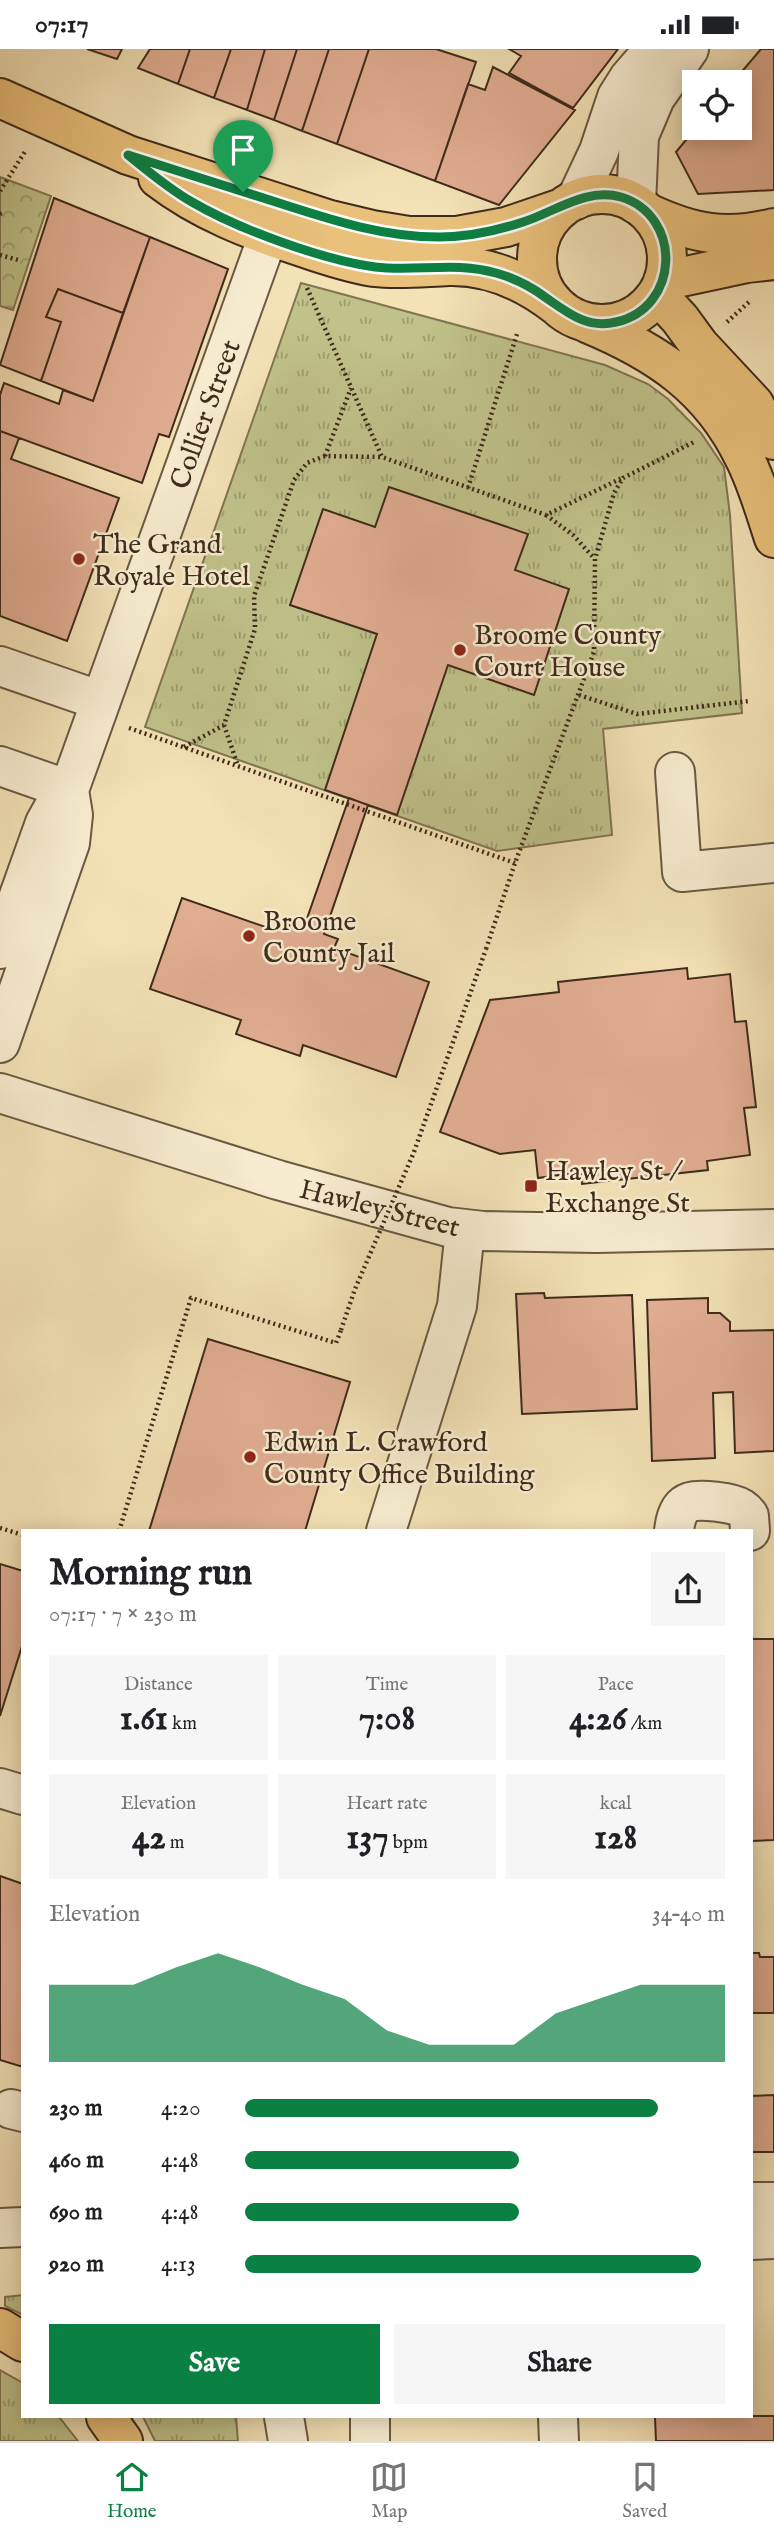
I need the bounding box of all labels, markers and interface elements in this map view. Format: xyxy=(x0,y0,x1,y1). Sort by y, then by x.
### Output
text: 07:17 xyxy=(35,8,89,41)
map controls xyxy=(682,70,752,140)
button: locate xyxy=(682,70,752,140)
pin xyxy=(213,120,273,192)
icon: arrive xyxy=(224,131,262,169)
street label: Collier Street xyxy=(163,335,250,494)
place label: The Grand Royale Hotel xyxy=(93,528,250,595)
marker: The Grand Royale Hotel xyxy=(71,551,87,567)
place label: Broome County Court House xyxy=(474,619,661,686)
marker: Broome County Court House xyxy=(452,642,468,658)
place label: Broome County Jail xyxy=(263,905,395,972)
marker: Broome County Jail xyxy=(241,928,257,944)
place label: Hawley St / Exchange St xyxy=(545,1155,690,1222)
street label: Hawley Street xyxy=(296,1173,464,1246)
marker: Hawley St / Exchange St xyxy=(523,1178,539,1194)
place label: Edwin L. Crawford County Office Building xyxy=(264,1426,535,1493)
marker: Edwin L. Crawford County Office Building xyxy=(242,1449,258,1465)
text: Morning run xyxy=(49,1550,252,1598)
button: share xyxy=(651,1552,725,1626)
text: 07:17 · 7 × 230 m xyxy=(49,1600,197,1629)
text: Distance xyxy=(124,1673,193,1697)
text: Time xyxy=(366,1673,408,1697)
text: Pace xyxy=(598,1673,634,1697)
text: 1.61 xyxy=(120,1697,168,1742)
text: 7:08 xyxy=(359,1697,415,1742)
text: 4:26 xyxy=(569,1697,627,1742)
text: km xyxy=(168,1712,197,1736)
text: /km xyxy=(627,1712,662,1736)
text: Elevation xyxy=(121,1792,196,1816)
text: Heart rate xyxy=(346,1792,428,1816)
text: kcal xyxy=(600,1792,632,1816)
text: 42 xyxy=(132,1816,166,1861)
text: 137 xyxy=(346,1816,389,1861)
text: 128 xyxy=(594,1816,637,1861)
text: m xyxy=(166,1831,185,1855)
text: bpm xyxy=(389,1831,428,1855)
text: Elevation xyxy=(49,1900,140,1929)
text: 34–40 m xyxy=(652,1900,725,1929)
text: 230 m xyxy=(49,2094,102,2123)
text: 4:20 xyxy=(161,2094,200,2123)
text: 460 m xyxy=(49,2146,104,2175)
text: 4:48 xyxy=(161,2146,199,2175)
text: 690 m xyxy=(49,2198,103,2227)
text: 4:48 xyxy=(161,2198,199,2227)
text: 920 m xyxy=(49,2250,104,2279)
text: 4:13 xyxy=(161,2250,196,2279)
button: Save xyxy=(49,2324,380,2404)
button: Share xyxy=(394,2324,725,2404)
tab: Home xyxy=(107,2458,157,2524)
tab: Map xyxy=(370,2458,408,2524)
tab: Saved xyxy=(622,2458,667,2524)

